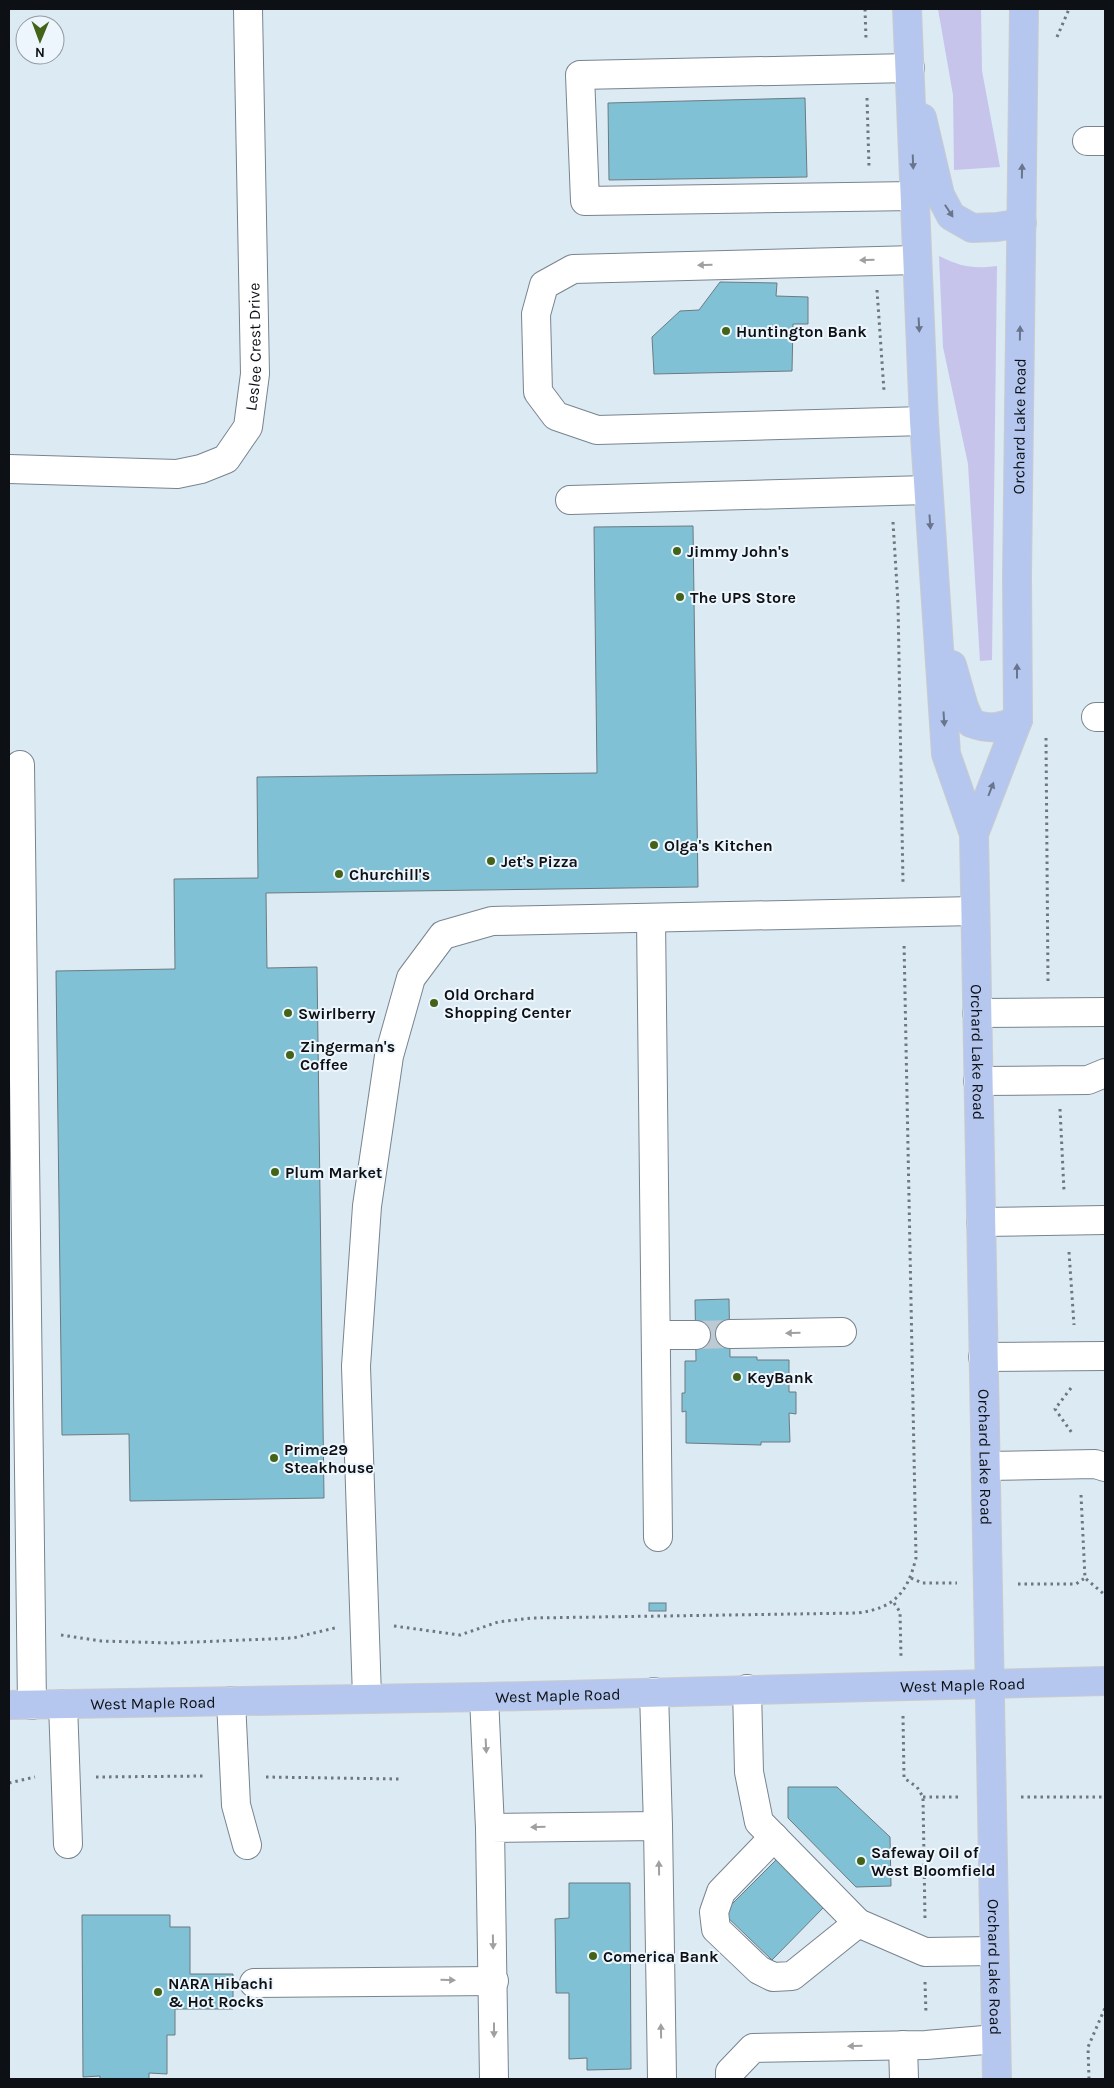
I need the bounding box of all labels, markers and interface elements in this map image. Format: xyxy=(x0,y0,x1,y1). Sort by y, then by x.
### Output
north arrow xyxy=(15,15,65,65)
text: N xyxy=(35,44,45,61)
one-way arrow xyxy=(909,155,917,171)
one-way arrow xyxy=(1018,163,1026,179)
one-way arrow xyxy=(944,204,954,217)
one-way arrow xyxy=(859,256,875,264)
one-way arrow xyxy=(696,261,712,269)
street label: Leslee Crest Drive xyxy=(241,282,265,412)
one-way arrow xyxy=(915,317,923,333)
place label: Huntington Bank xyxy=(736,322,867,341)
marker: Huntington Bank xyxy=(720,325,732,337)
one-way arrow xyxy=(1016,325,1024,341)
street label: Orchard Lake Road xyxy=(1009,358,1030,494)
one-way arrow xyxy=(926,514,934,530)
place label: Jimmy John's xyxy=(687,542,789,561)
marker: Jimmy John's xyxy=(671,545,683,557)
place label: The UPS Store xyxy=(690,588,796,607)
marker: The UPS Store xyxy=(674,591,686,603)
one-way arrow xyxy=(1013,663,1021,679)
one-way arrow xyxy=(940,711,948,727)
one-way arrow xyxy=(987,781,995,796)
place label: Olga's Kitchen xyxy=(664,836,773,855)
marker: Olga's Kitchen xyxy=(648,839,660,851)
place label: Jet's Pizza xyxy=(501,852,578,871)
marker: Jet's Pizza xyxy=(485,855,497,867)
place label: Churchill's xyxy=(349,865,430,884)
marker: Churchill's xyxy=(333,868,345,880)
street label: Orchard Lake Road xyxy=(967,984,988,1120)
place label: Old Orchard Shopping Center xyxy=(444,985,572,1022)
marker: Old Orchard Shopping Center xyxy=(428,997,440,1009)
place label: Swirlberry xyxy=(298,1004,376,1023)
marker: Swirlberry xyxy=(282,1007,294,1019)
place label: Zingerman's Coffee xyxy=(300,1037,395,1074)
marker: Zingerman's Coffee xyxy=(284,1049,296,1061)
place label: Plum Market xyxy=(285,1163,382,1182)
marker: Plum Market xyxy=(269,1166,281,1178)
one-way arrow xyxy=(785,1329,801,1337)
place label: KeyBank xyxy=(747,1368,814,1387)
marker: KeyBank xyxy=(731,1371,743,1383)
street label: Orchard Lake Road xyxy=(974,1389,996,1525)
place label: Prime29 Steakhouse xyxy=(284,1440,374,1477)
marker: Prime29 Steakhouse xyxy=(268,1452,280,1464)
street label: West Maple Road xyxy=(900,1674,1026,1696)
street label: West Maple Road xyxy=(495,1684,621,1707)
street label: West Maple Road xyxy=(90,1693,216,1714)
one-way arrow xyxy=(483,1738,491,1754)
one-way arrow xyxy=(530,1823,546,1831)
place label: Safeway Oil of West Bloomfield xyxy=(871,1843,996,1880)
marker: Safeway Oil of West Bloomfield xyxy=(855,1855,867,1867)
one-way arrow xyxy=(655,1860,663,1876)
street label: Orchard Lake Road xyxy=(984,1899,1005,2035)
one-way arrow xyxy=(489,1934,497,1950)
place label: Comerica Bank xyxy=(603,1947,719,1966)
marker: Comerica Bank xyxy=(587,1950,599,1962)
place label: NARA Hibachi & Hot Rocks xyxy=(168,1974,273,2011)
one-way arrow xyxy=(440,1976,456,1984)
marker: NARA Hibachi & Hot Rocks xyxy=(152,1986,164,1998)
one-way arrow xyxy=(490,2022,498,2038)
one-way arrow xyxy=(657,2022,665,2038)
one-way arrow xyxy=(846,2042,862,2050)

